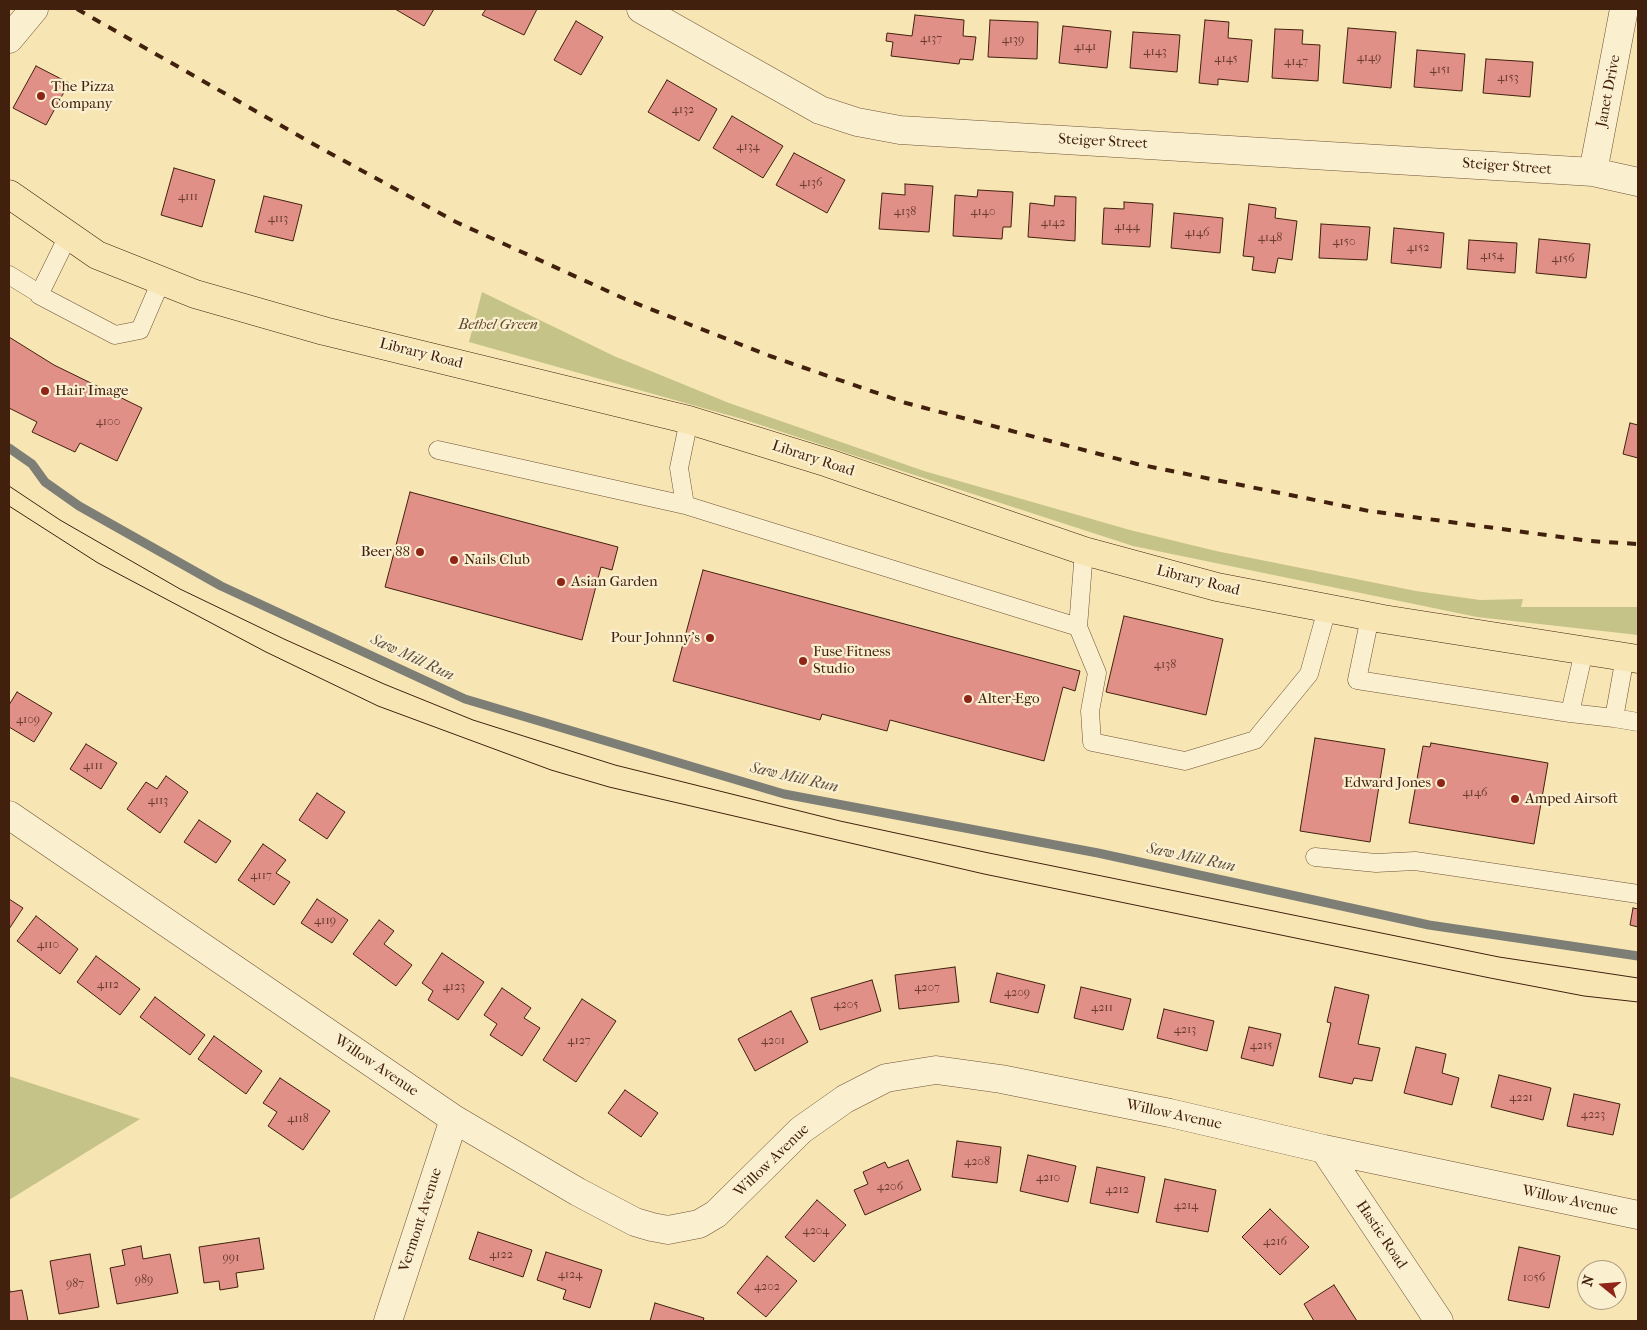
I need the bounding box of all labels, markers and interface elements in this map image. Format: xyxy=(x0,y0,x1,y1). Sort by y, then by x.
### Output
house number: 4137 xyxy=(920,32,942,46)
house number: 4139 xyxy=(1002,33,1024,47)
house number: 4141 xyxy=(1074,40,1096,54)
house number: 4143 xyxy=(1143,45,1167,59)
house number: 4149 xyxy=(1357,51,1381,65)
house number: 4145 xyxy=(1214,52,1238,66)
street label: Janet Drive xyxy=(1593,53,1625,129)
house number: 4147 xyxy=(1284,55,1308,69)
house number: 4151 xyxy=(1430,63,1450,77)
house number: 4153 xyxy=(1497,71,1519,85)
place label: The Pizza Company xyxy=(51,78,114,113)
marker: The Pizza Company xyxy=(35,90,47,102)
house number: 4132 xyxy=(672,103,694,117)
street label: Steiger Street xyxy=(1058,131,1148,153)
house number: 4134 xyxy=(736,140,760,154)
street label: Steiger Street xyxy=(1462,155,1552,179)
house number: 4136 xyxy=(800,176,822,190)
house number: 4111 xyxy=(178,190,198,204)
house number: 4138 xyxy=(894,205,916,219)
house number: 4140 xyxy=(970,205,996,219)
house number: 4113 xyxy=(268,212,288,226)
house number: 4142 xyxy=(1041,216,1065,230)
house number: 4144 xyxy=(1114,220,1140,234)
house number: 4146 xyxy=(1185,226,1209,240)
house number: 4148 xyxy=(1258,231,1282,245)
house number: 4150 xyxy=(1332,235,1356,249)
house number: 4152 xyxy=(1407,241,1429,255)
house number: 4154 xyxy=(1480,249,1504,263)
house number: 4156 xyxy=(1551,252,1575,266)
park label: Bethel Green xyxy=(458,316,538,334)
street label: Library Road xyxy=(377,335,465,373)
place label: Hair Image xyxy=(55,382,129,400)
marker: Hair Image xyxy=(39,385,51,397)
house number: 4100 xyxy=(96,415,120,429)
street label: Library Road xyxy=(770,437,856,481)
place label: Beer 88 xyxy=(361,543,410,561)
marker: Beer 88 xyxy=(414,546,426,558)
place label: Nails Club xyxy=(464,551,530,569)
marker: Nails Club xyxy=(448,554,460,566)
street label: Library Road xyxy=(1154,562,1242,600)
place label: Asian Garden xyxy=(571,573,658,591)
marker: Asian Garden xyxy=(555,576,567,588)
place label: Pour Johnny's xyxy=(611,629,700,647)
water label: Saw Mill Run xyxy=(367,630,457,686)
marker: Pour Johnny's xyxy=(704,632,716,644)
place label: Fuse Fitness Studio xyxy=(813,643,891,678)
marker: Fuse Fitness Studio xyxy=(797,655,809,667)
house number: 4138 xyxy=(1154,658,1176,672)
place label: Alter-Ego xyxy=(978,690,1040,708)
marker: Alter-Ego xyxy=(962,693,974,705)
house number: 4109 xyxy=(16,713,40,727)
water label: Saw Mill Run xyxy=(748,758,840,798)
house number: 4111 xyxy=(83,759,103,773)
place label: Edward Jones xyxy=(1344,774,1431,792)
marker: Edward Jones xyxy=(1435,777,1447,789)
house number: 4146 xyxy=(1463,786,1487,800)
place label: Amped Airsoft xyxy=(1525,790,1618,808)
marker: Amped Airsoft xyxy=(1509,793,1521,805)
house number: 4113 xyxy=(148,794,168,808)
water label: Saw Mill Run xyxy=(1145,839,1237,877)
house number: 4117 xyxy=(250,869,272,883)
house number: 4119 xyxy=(314,914,336,928)
house number: 4110 xyxy=(37,938,59,952)
house number: 4112 xyxy=(97,978,119,992)
house number: 4123 xyxy=(443,980,465,994)
house number: 4207 xyxy=(914,981,940,995)
house number: 4209 xyxy=(1004,986,1030,1000)
house number: 4205 xyxy=(833,998,859,1012)
house number: 4211 xyxy=(1091,1001,1113,1015)
house number: 4213 xyxy=(1174,1023,1196,1037)
street label: Willow Avenue xyxy=(331,1031,421,1101)
house number: 4127 xyxy=(567,1034,591,1048)
house number: 4201 xyxy=(761,1034,785,1048)
house number: 4215 xyxy=(1250,1039,1272,1053)
house number: 4221 xyxy=(1509,1091,1533,1105)
street label: Willow Avenue xyxy=(1125,1096,1223,1134)
house number: 4223 xyxy=(1581,1108,1605,1122)
house number: 4118 xyxy=(287,1112,309,1126)
street label: Willow Avenue xyxy=(731,1121,813,1201)
house number: 4208 xyxy=(964,1155,990,1169)
street label: Vermont Avenue xyxy=(396,1166,446,1274)
house number: 4210 xyxy=(1036,1171,1060,1185)
house number: 4206 xyxy=(877,1180,903,1194)
street label: Willow Avenue xyxy=(1521,1182,1619,1220)
house number: 4212 xyxy=(1105,1183,1129,1197)
street label: Hastie Road xyxy=(1352,1198,1410,1272)
house number: 4214 xyxy=(1174,1199,1198,1213)
house number: 4204 xyxy=(803,1224,829,1238)
house number: 4216 xyxy=(1263,1235,1287,1249)
house number: 4122 xyxy=(489,1248,513,1262)
house number: 991 xyxy=(223,1251,239,1265)
north arrow xyxy=(1577,1260,1627,1310)
house number: 4124 xyxy=(558,1268,582,1282)
house number: 1056 xyxy=(1523,1271,1545,1285)
house number: 989 xyxy=(135,1273,153,1287)
text: N xyxy=(1578,1273,1598,1288)
house number: 987 xyxy=(66,1277,84,1291)
house number: 4202 xyxy=(754,1280,780,1294)

